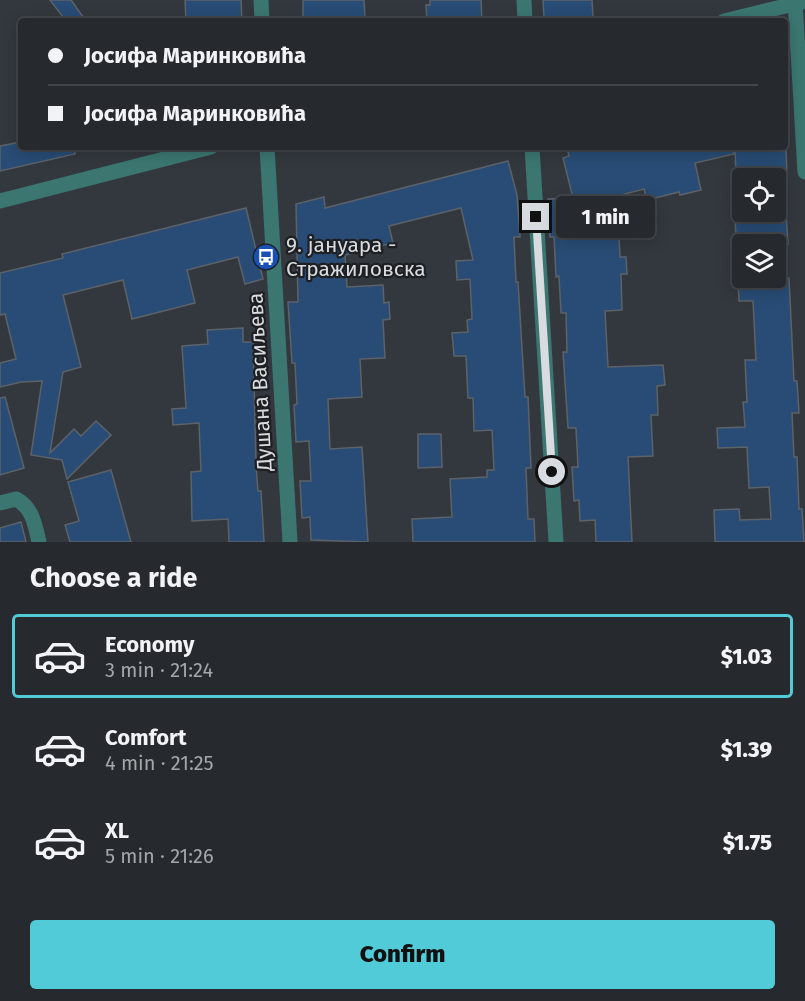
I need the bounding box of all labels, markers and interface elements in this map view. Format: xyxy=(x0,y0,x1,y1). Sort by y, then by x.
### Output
text: Јосифа Маринковића xyxy=(84,42,306,69)
text: Јосифа Маринковића xyxy=(84,100,306,127)
map controls xyxy=(732,168,786,288)
button: locate xyxy=(732,168,786,222)
callout: 1 min xyxy=(557,196,656,238)
route end xyxy=(522,203,549,230)
text: 1 min xyxy=(582,205,629,229)
place label: 9. јануара - Стражиловска xyxy=(286,232,426,282)
button: layers xyxy=(732,234,786,288)
bus stop icon: 9. јануара - Стражиловска xyxy=(251,242,281,272)
street label: Душана Васиљева xyxy=(242,292,278,473)
route start xyxy=(538,458,565,485)
text: Choose a ride xyxy=(30,562,197,594)
icon: car xyxy=(33,629,87,683)
text: Economy xyxy=(105,631,194,658)
text: $1.03 xyxy=(721,643,772,670)
text: 3 min · 21:24 xyxy=(105,658,213,682)
icon: car xyxy=(33,722,87,776)
text: Comfort xyxy=(105,724,186,751)
text: $1.39 xyxy=(721,736,772,763)
text: 4 min · 21:25 xyxy=(105,751,214,775)
icon: car xyxy=(33,815,87,869)
text: XL xyxy=(105,817,129,844)
text: $1.75 xyxy=(723,829,772,856)
text: 5 min · 21:26 xyxy=(105,844,214,868)
button: Confirm xyxy=(30,920,775,989)

